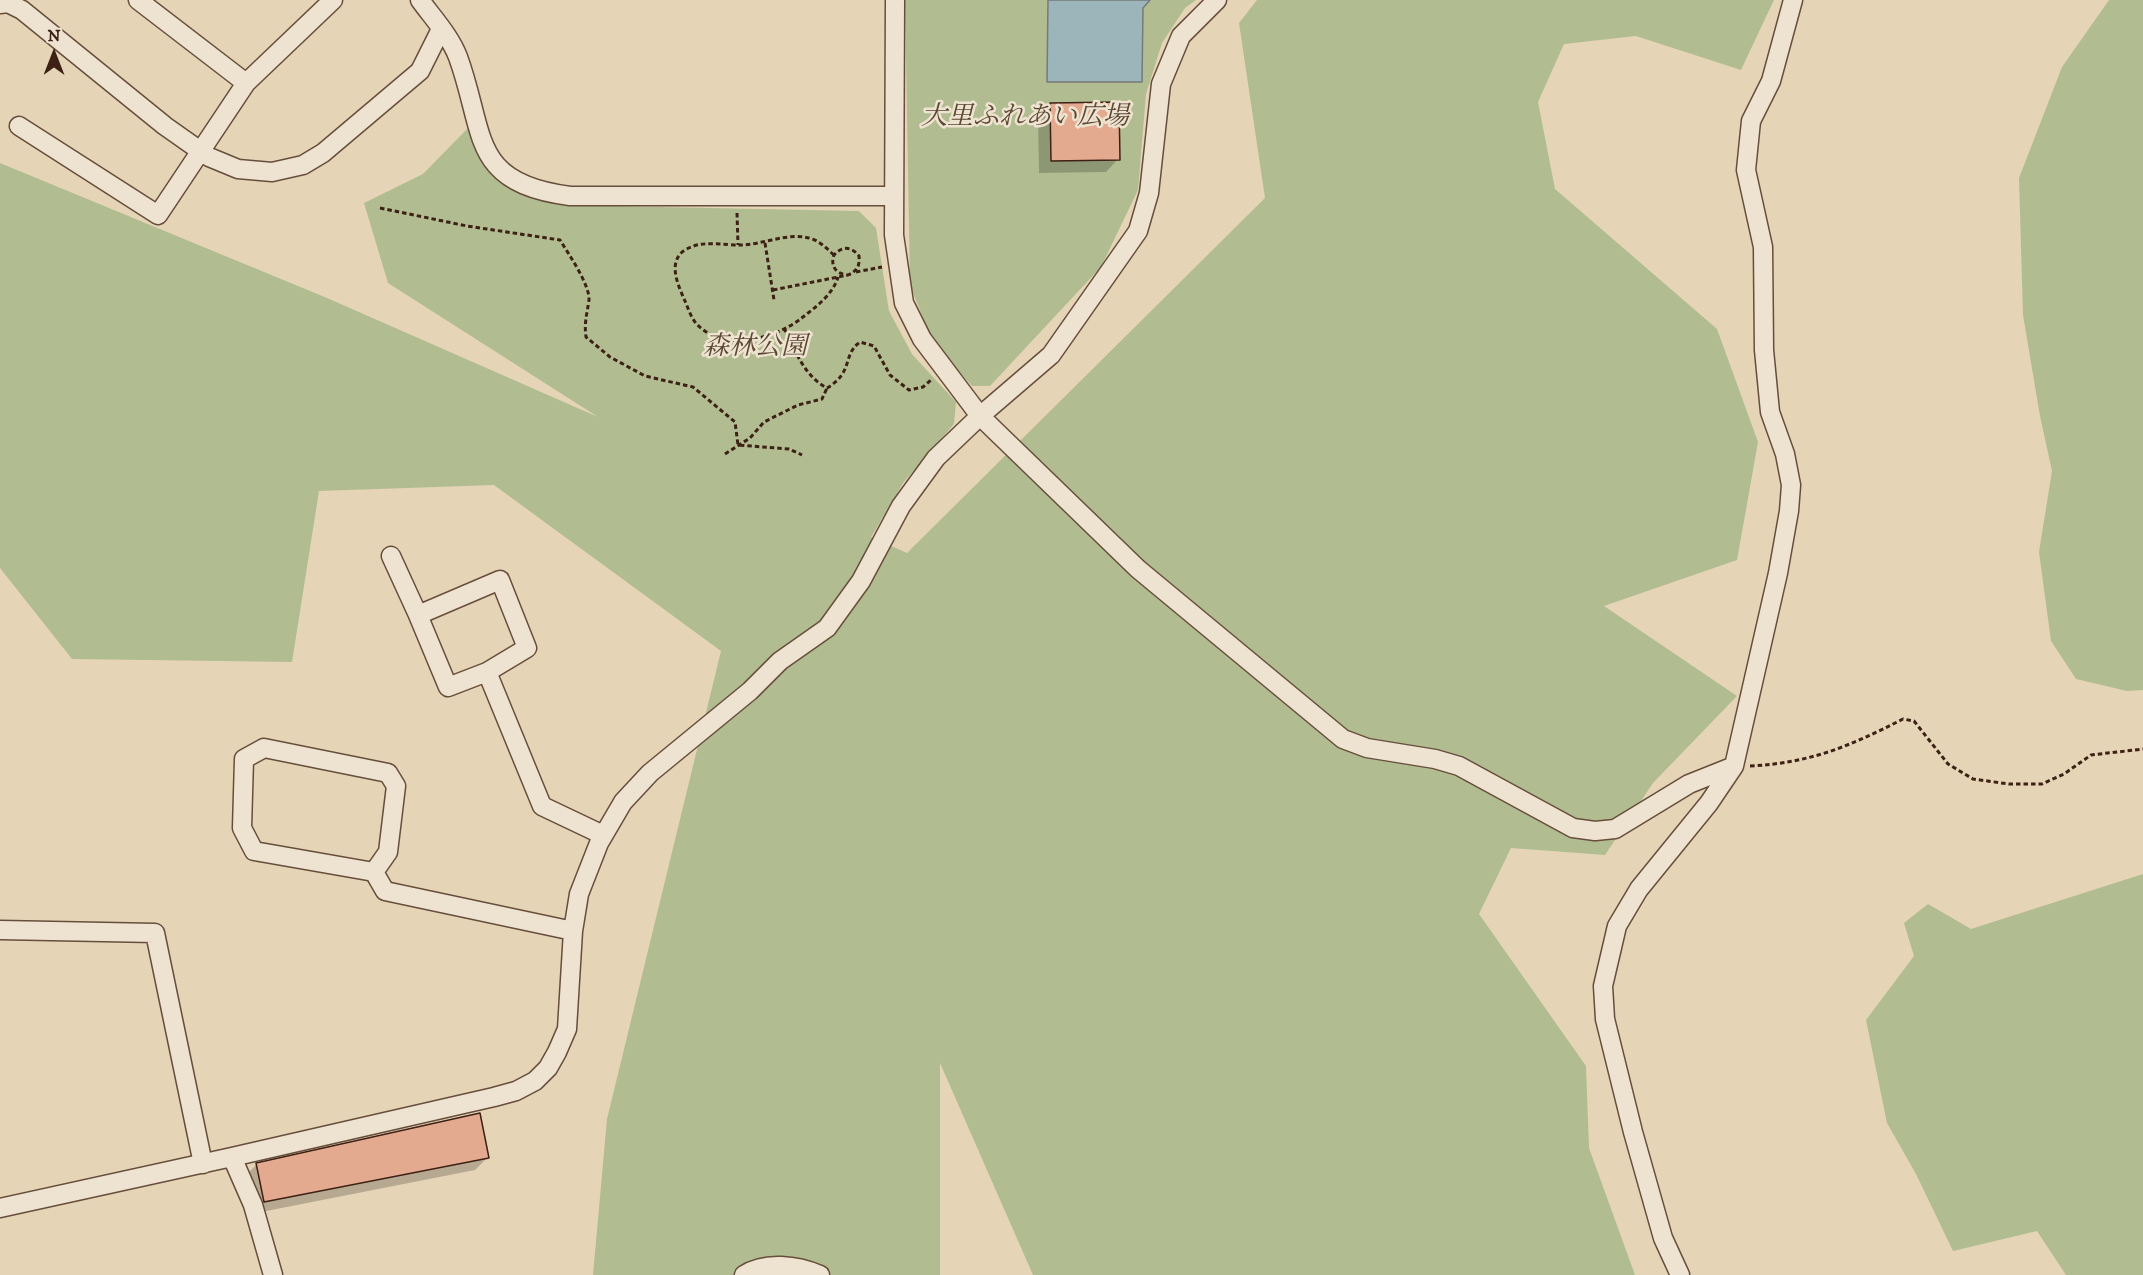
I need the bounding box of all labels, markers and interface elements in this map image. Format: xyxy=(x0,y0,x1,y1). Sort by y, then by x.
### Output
north arrow xyxy=(24,24,84,84)
text: N xyxy=(47,26,61,46)
park label: 大里ふれあい広場 xyxy=(921,103,1129,135)
park label: 森林公園 xyxy=(703,333,807,365)

